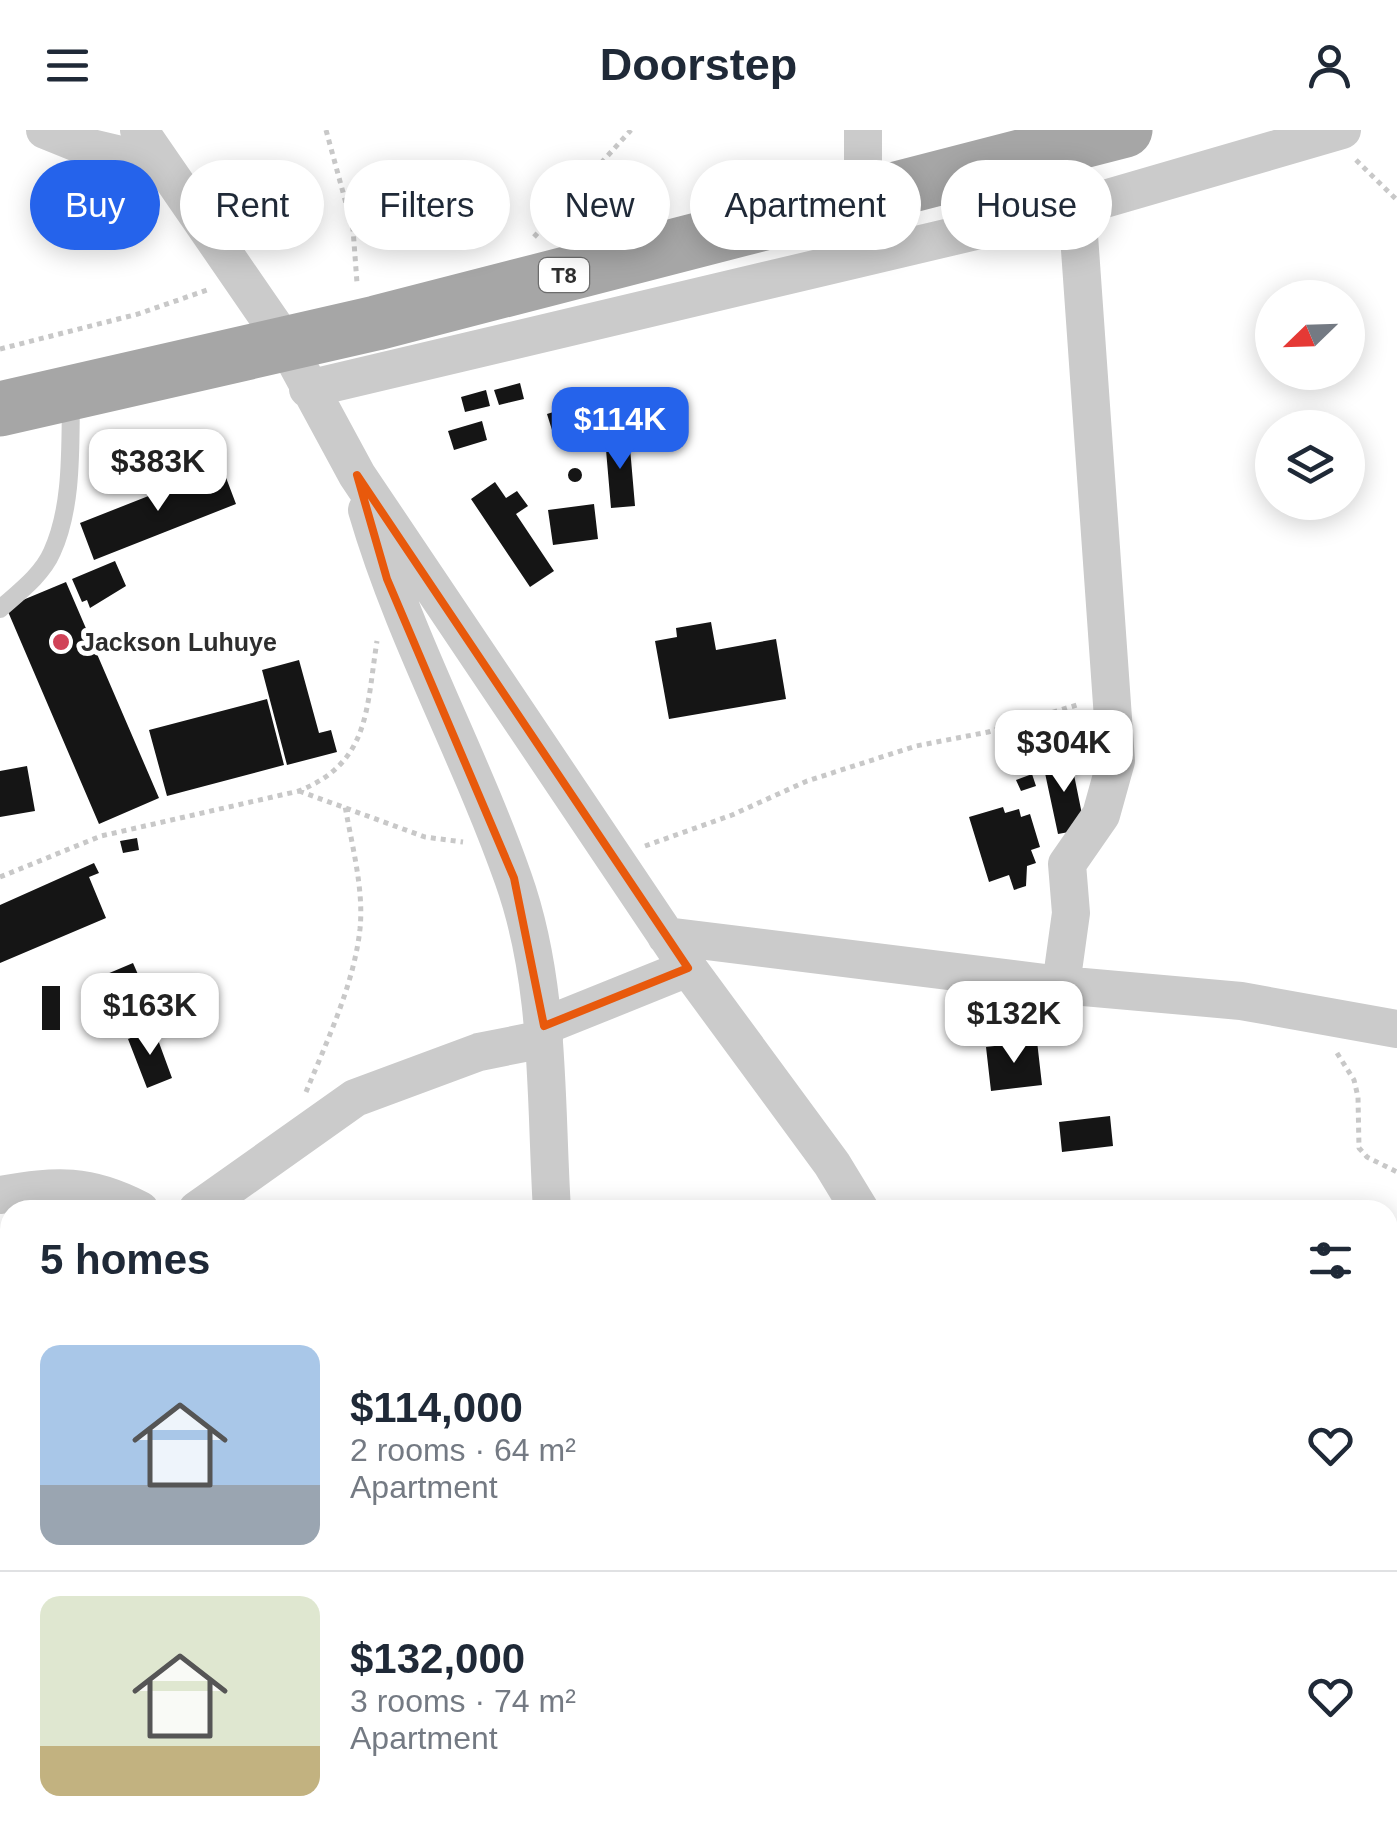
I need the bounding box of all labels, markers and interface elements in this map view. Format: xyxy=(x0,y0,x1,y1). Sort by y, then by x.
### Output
icon: menu xyxy=(40,38,95,93)
icon: person xyxy=(1302,38,1357,93)
text: Doorstep xyxy=(600,39,797,90)
chip: Buy xyxy=(30,160,160,250)
chip: Rent xyxy=(180,160,324,250)
chip: Filters xyxy=(344,160,510,250)
chip: New xyxy=(530,160,670,250)
chip: Apartment xyxy=(690,160,921,250)
chip: House xyxy=(941,160,1112,250)
road number: T8 xyxy=(539,258,589,292)
north arrow xyxy=(1255,280,1365,390)
map controls xyxy=(1255,280,1365,520)
pin: $114K xyxy=(550,387,690,472)
text: $114K xyxy=(574,401,666,437)
button: layers xyxy=(1255,410,1365,520)
pin: $383K xyxy=(88,429,228,514)
text: $383K xyxy=(111,443,205,479)
place label: Jackson Luhuye xyxy=(81,628,277,656)
marker: Jackson Luhuye xyxy=(50,631,72,653)
pin: $304K xyxy=(994,710,1134,795)
text: $304K xyxy=(1017,724,1111,760)
pin: $163K xyxy=(80,973,220,1058)
pin: $132K xyxy=(944,981,1084,1066)
text: $163K xyxy=(103,987,197,1023)
text: $132K xyxy=(967,995,1061,1031)
icon: filters xyxy=(1303,1233,1358,1288)
text: 5 homes xyxy=(40,1236,210,1283)
text: $114,000 xyxy=(350,1384,523,1431)
icon: home xyxy=(120,1385,240,1505)
icon: heart xyxy=(1303,1418,1358,1473)
text: 2 rooms · 64 m² xyxy=(350,1432,576,1468)
text: Apartment xyxy=(350,1469,498,1505)
text: $132,000 xyxy=(350,1635,525,1682)
icon: home xyxy=(120,1636,240,1756)
icon: heart xyxy=(1303,1669,1358,1724)
text: 3 rooms · 74 m² xyxy=(350,1683,576,1719)
text: Apartment xyxy=(350,1720,498,1756)

